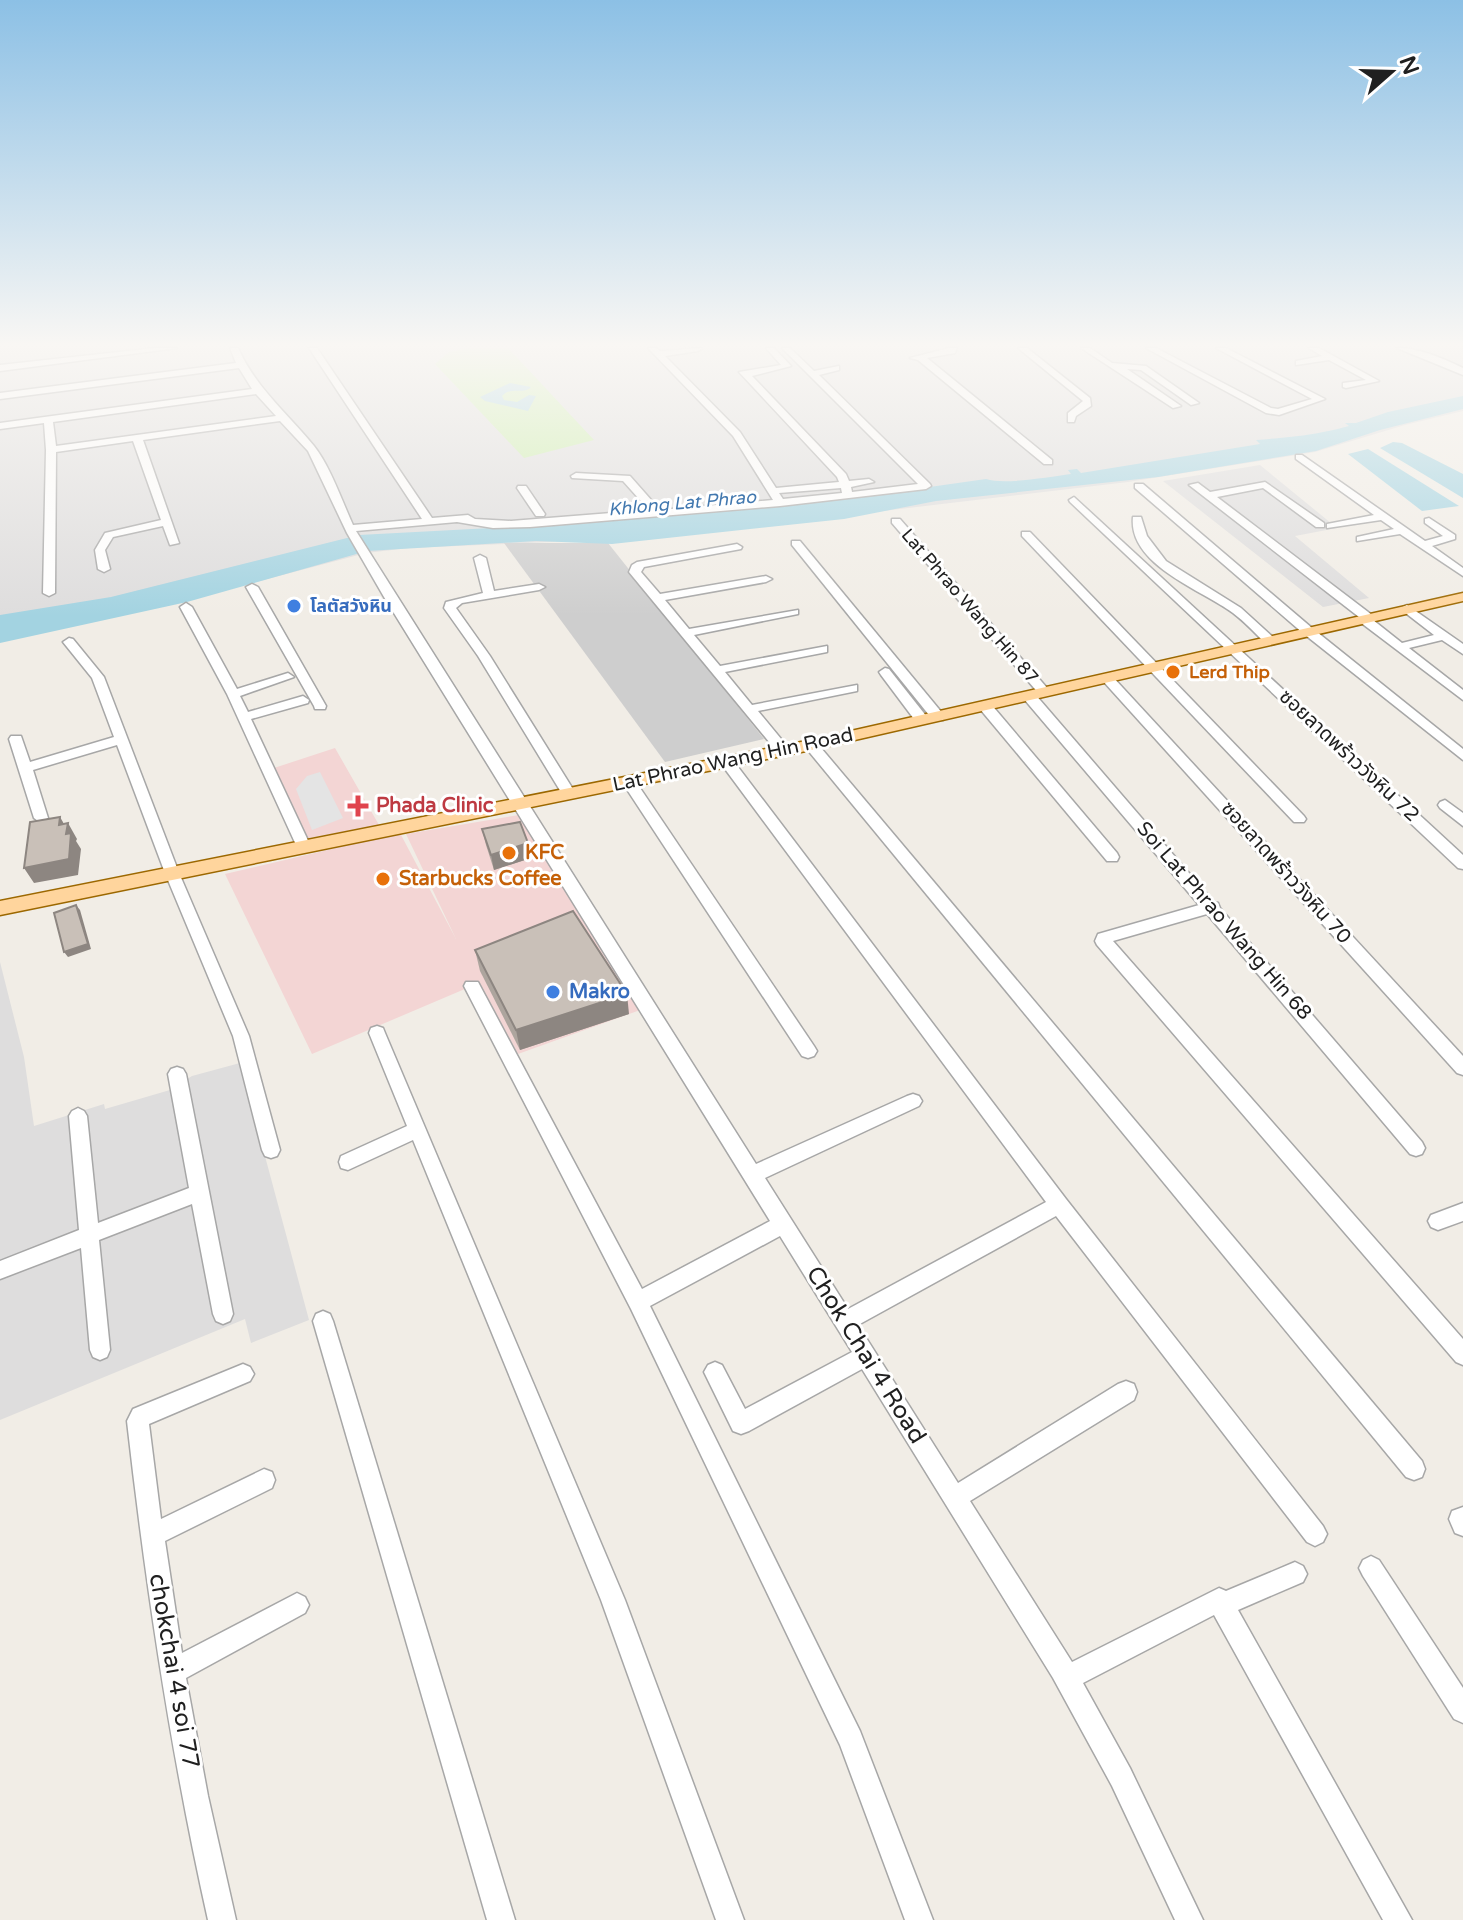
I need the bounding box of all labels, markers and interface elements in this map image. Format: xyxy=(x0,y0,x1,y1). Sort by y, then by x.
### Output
north arrow xyxy=(1351,32,1431,112)
text: N xyxy=(1394,53,1424,78)
water label: Khlong Lat Phrao xyxy=(607,485,758,520)
street label: Lat Phrao Wang Hin 87 xyxy=(897,524,1043,688)
place label: โลตัสวังหิน xyxy=(310,595,392,617)
marker: โลตัสวังหิน xyxy=(285,597,303,615)
place label: Lerd Thip xyxy=(1189,661,1270,683)
marker: Lerd Thip xyxy=(1164,663,1182,681)
street label: ซอยลาดพร้าววังหิน 72 xyxy=(1274,685,1424,827)
street label: Lat Phrao Wang Hin Road xyxy=(611,723,855,797)
place label: Phada Clinic xyxy=(376,794,494,818)
marker: Phada Clinic xyxy=(347,795,369,817)
street label: ซอยลาดพร้าววังหิน 70 xyxy=(1216,797,1356,949)
street label: Soi Lat Phrao Wang Hin 68 xyxy=(1131,817,1317,1025)
place label: KFC xyxy=(525,841,564,865)
marker: KFC xyxy=(500,844,518,862)
place label: Starbucks Coffee xyxy=(399,867,562,891)
marker: Starbucks Coffee xyxy=(374,870,392,888)
place label: Makro xyxy=(569,980,630,1004)
marker: Makro xyxy=(544,983,562,1001)
street label: Chok Chai 4 Road xyxy=(800,1261,932,1449)
street label: chokchai 4 soi 77 xyxy=(143,1571,205,1771)

